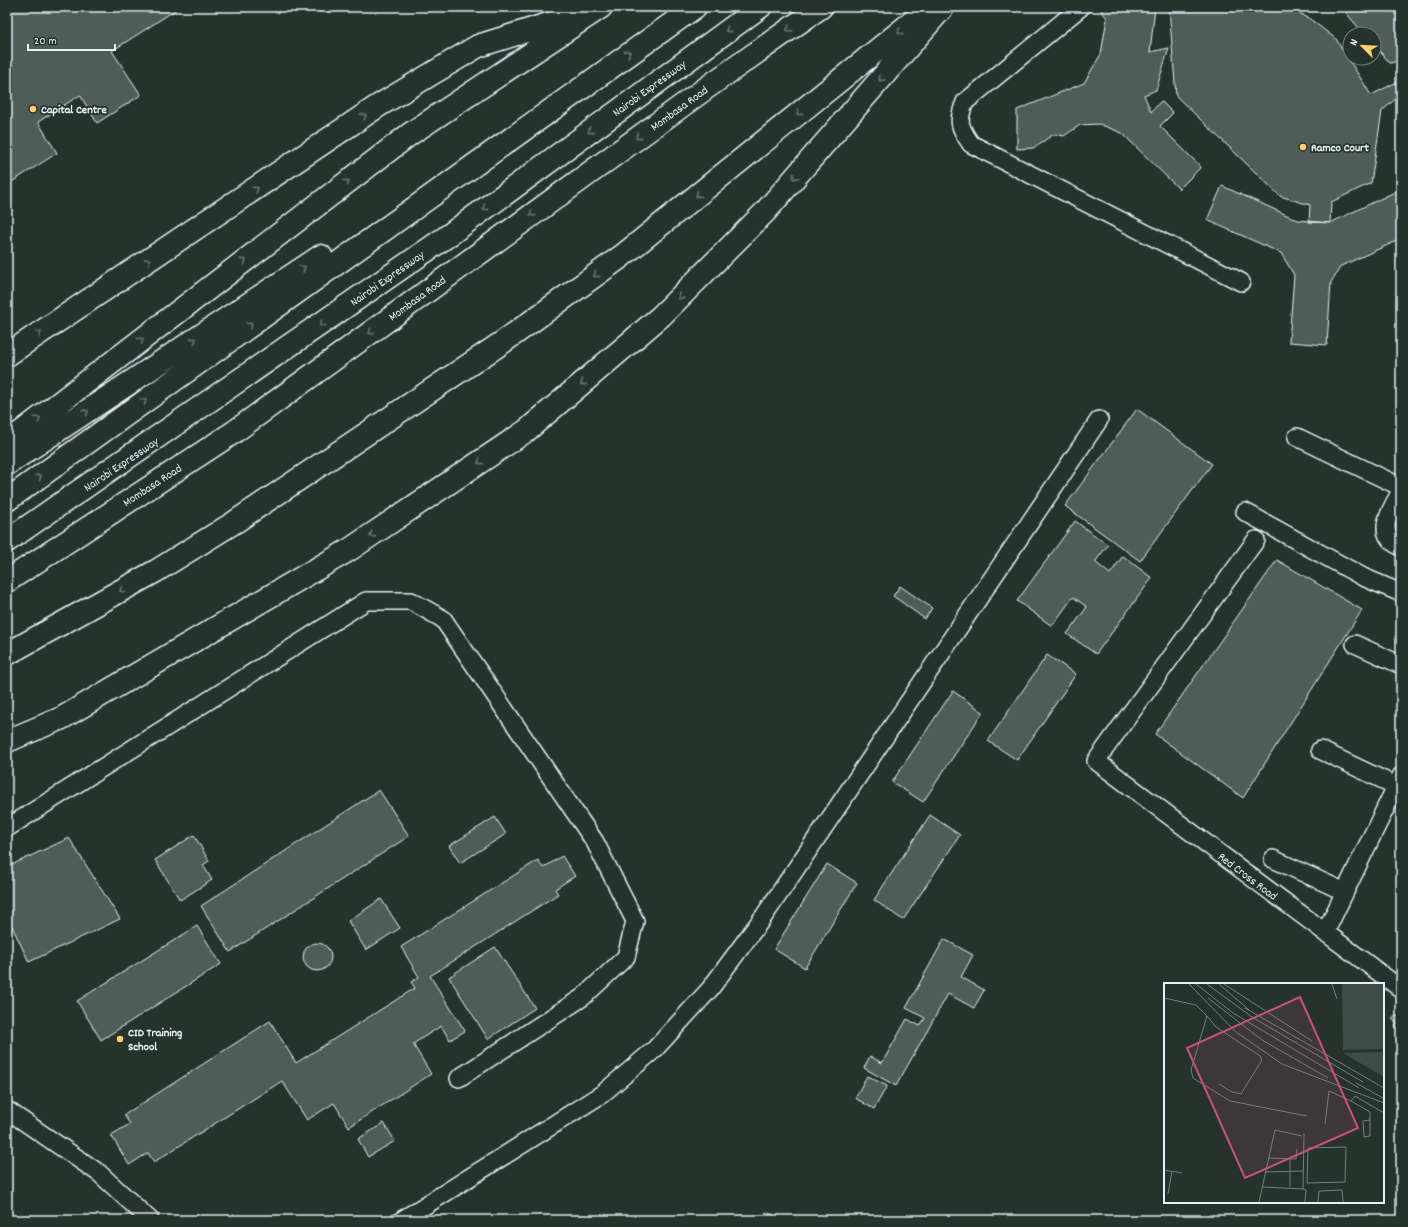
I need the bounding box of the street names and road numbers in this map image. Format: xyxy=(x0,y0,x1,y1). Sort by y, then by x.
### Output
street label: Nairobi Expressway xyxy=(610,56,691,122)
street label: Mombasa Road xyxy=(648,83,712,136)
street label: Nairobi Expressway xyxy=(347,247,429,311)
street label: Mombasa Road xyxy=(386,273,450,326)
street label: Nairobi Expressway xyxy=(81,433,164,497)
street label: Mombasa Road xyxy=(120,461,186,512)
street label: Red Cross Road xyxy=(1214,849,1280,905)

